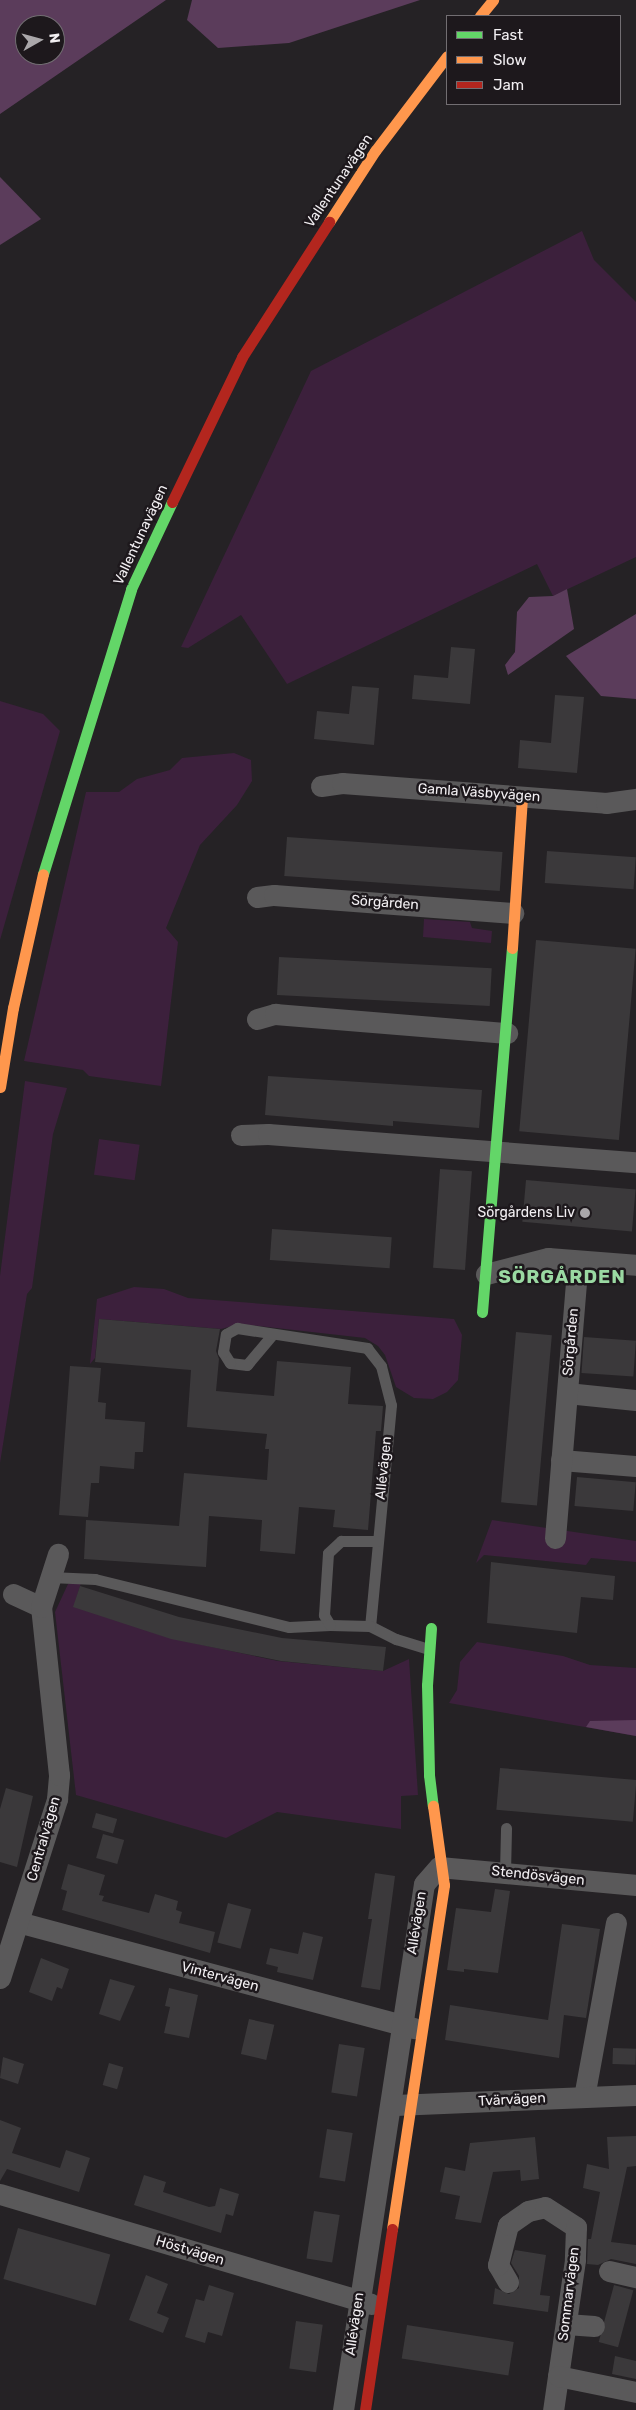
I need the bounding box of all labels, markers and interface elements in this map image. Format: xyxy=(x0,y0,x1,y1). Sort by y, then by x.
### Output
north arrow xyxy=(15,15,65,65)
legend xyxy=(446,15,621,105)
text: Fast xyxy=(493,26,523,44)
text: N xyxy=(45,32,63,44)
text: Slow xyxy=(493,51,526,69)
text: Jam xyxy=(493,76,524,94)
street label: Vallentunavägen xyxy=(302,131,376,231)
street label: Vallentunavägen xyxy=(110,482,172,588)
street label: Gamla Väsbyvägen xyxy=(417,780,541,806)
street label: Sörgården xyxy=(351,892,419,914)
place label: Sörgårdens Liv xyxy=(478,1205,575,1221)
marker: Sörgårdens Liv xyxy=(579,1207,591,1219)
district label: SÖRGÅRDEN xyxy=(497,1266,627,1288)
street label: Sörgården xyxy=(560,1307,582,1377)
street label: Allévägen xyxy=(372,1435,396,1501)
street label: Centralvägen xyxy=(24,1795,64,1883)
street label: Stendösvägen xyxy=(491,1863,585,1889)
street label: Allévägen xyxy=(404,1890,430,1956)
street label: Vintervägen xyxy=(179,1959,261,1995)
street label: Tvärvägen xyxy=(478,2090,546,2110)
street label: Höstvägen xyxy=(154,2233,226,2269)
street label: Sommarvägen xyxy=(555,2246,583,2342)
street label: Allévägen xyxy=(342,2291,368,2357)

